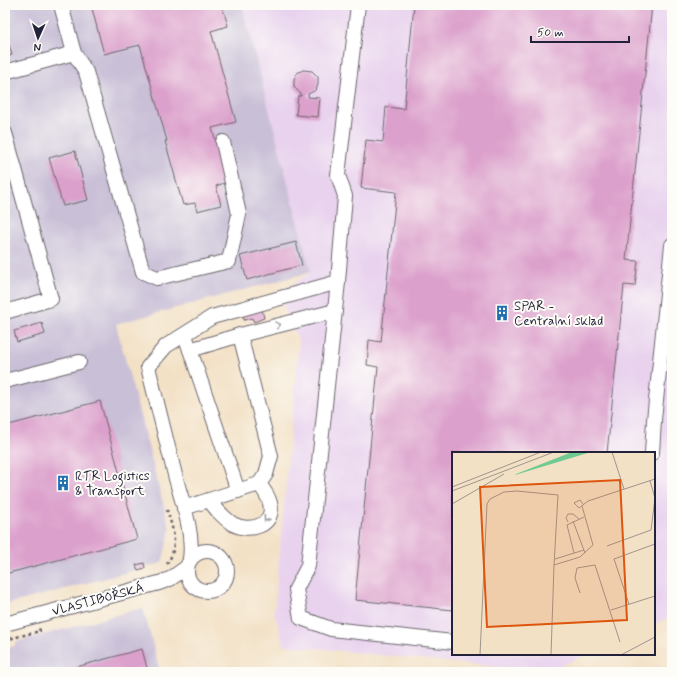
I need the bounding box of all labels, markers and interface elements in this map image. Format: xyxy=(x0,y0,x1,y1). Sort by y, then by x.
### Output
north arrow xyxy=(18,18,58,58)
scale bar xyxy=(531,18,629,44)
text: 50 m xyxy=(537,25,564,41)
text: N xyxy=(34,40,42,54)
place label: SPAR - Centralní sklad xyxy=(514,298,603,330)
building icon: SPAR - Centralní sklad xyxy=(493,304,511,322)
one-way arrow xyxy=(274,321,281,330)
inset map xyxy=(452,452,655,655)
place label: RTR Logistics & Transport xyxy=(75,468,150,500)
building icon: RTR Logistics & Transport xyxy=(54,474,72,492)
one-way arrow xyxy=(264,514,271,521)
street label: VLASTIBOŘSKÁ xyxy=(50,579,146,620)

